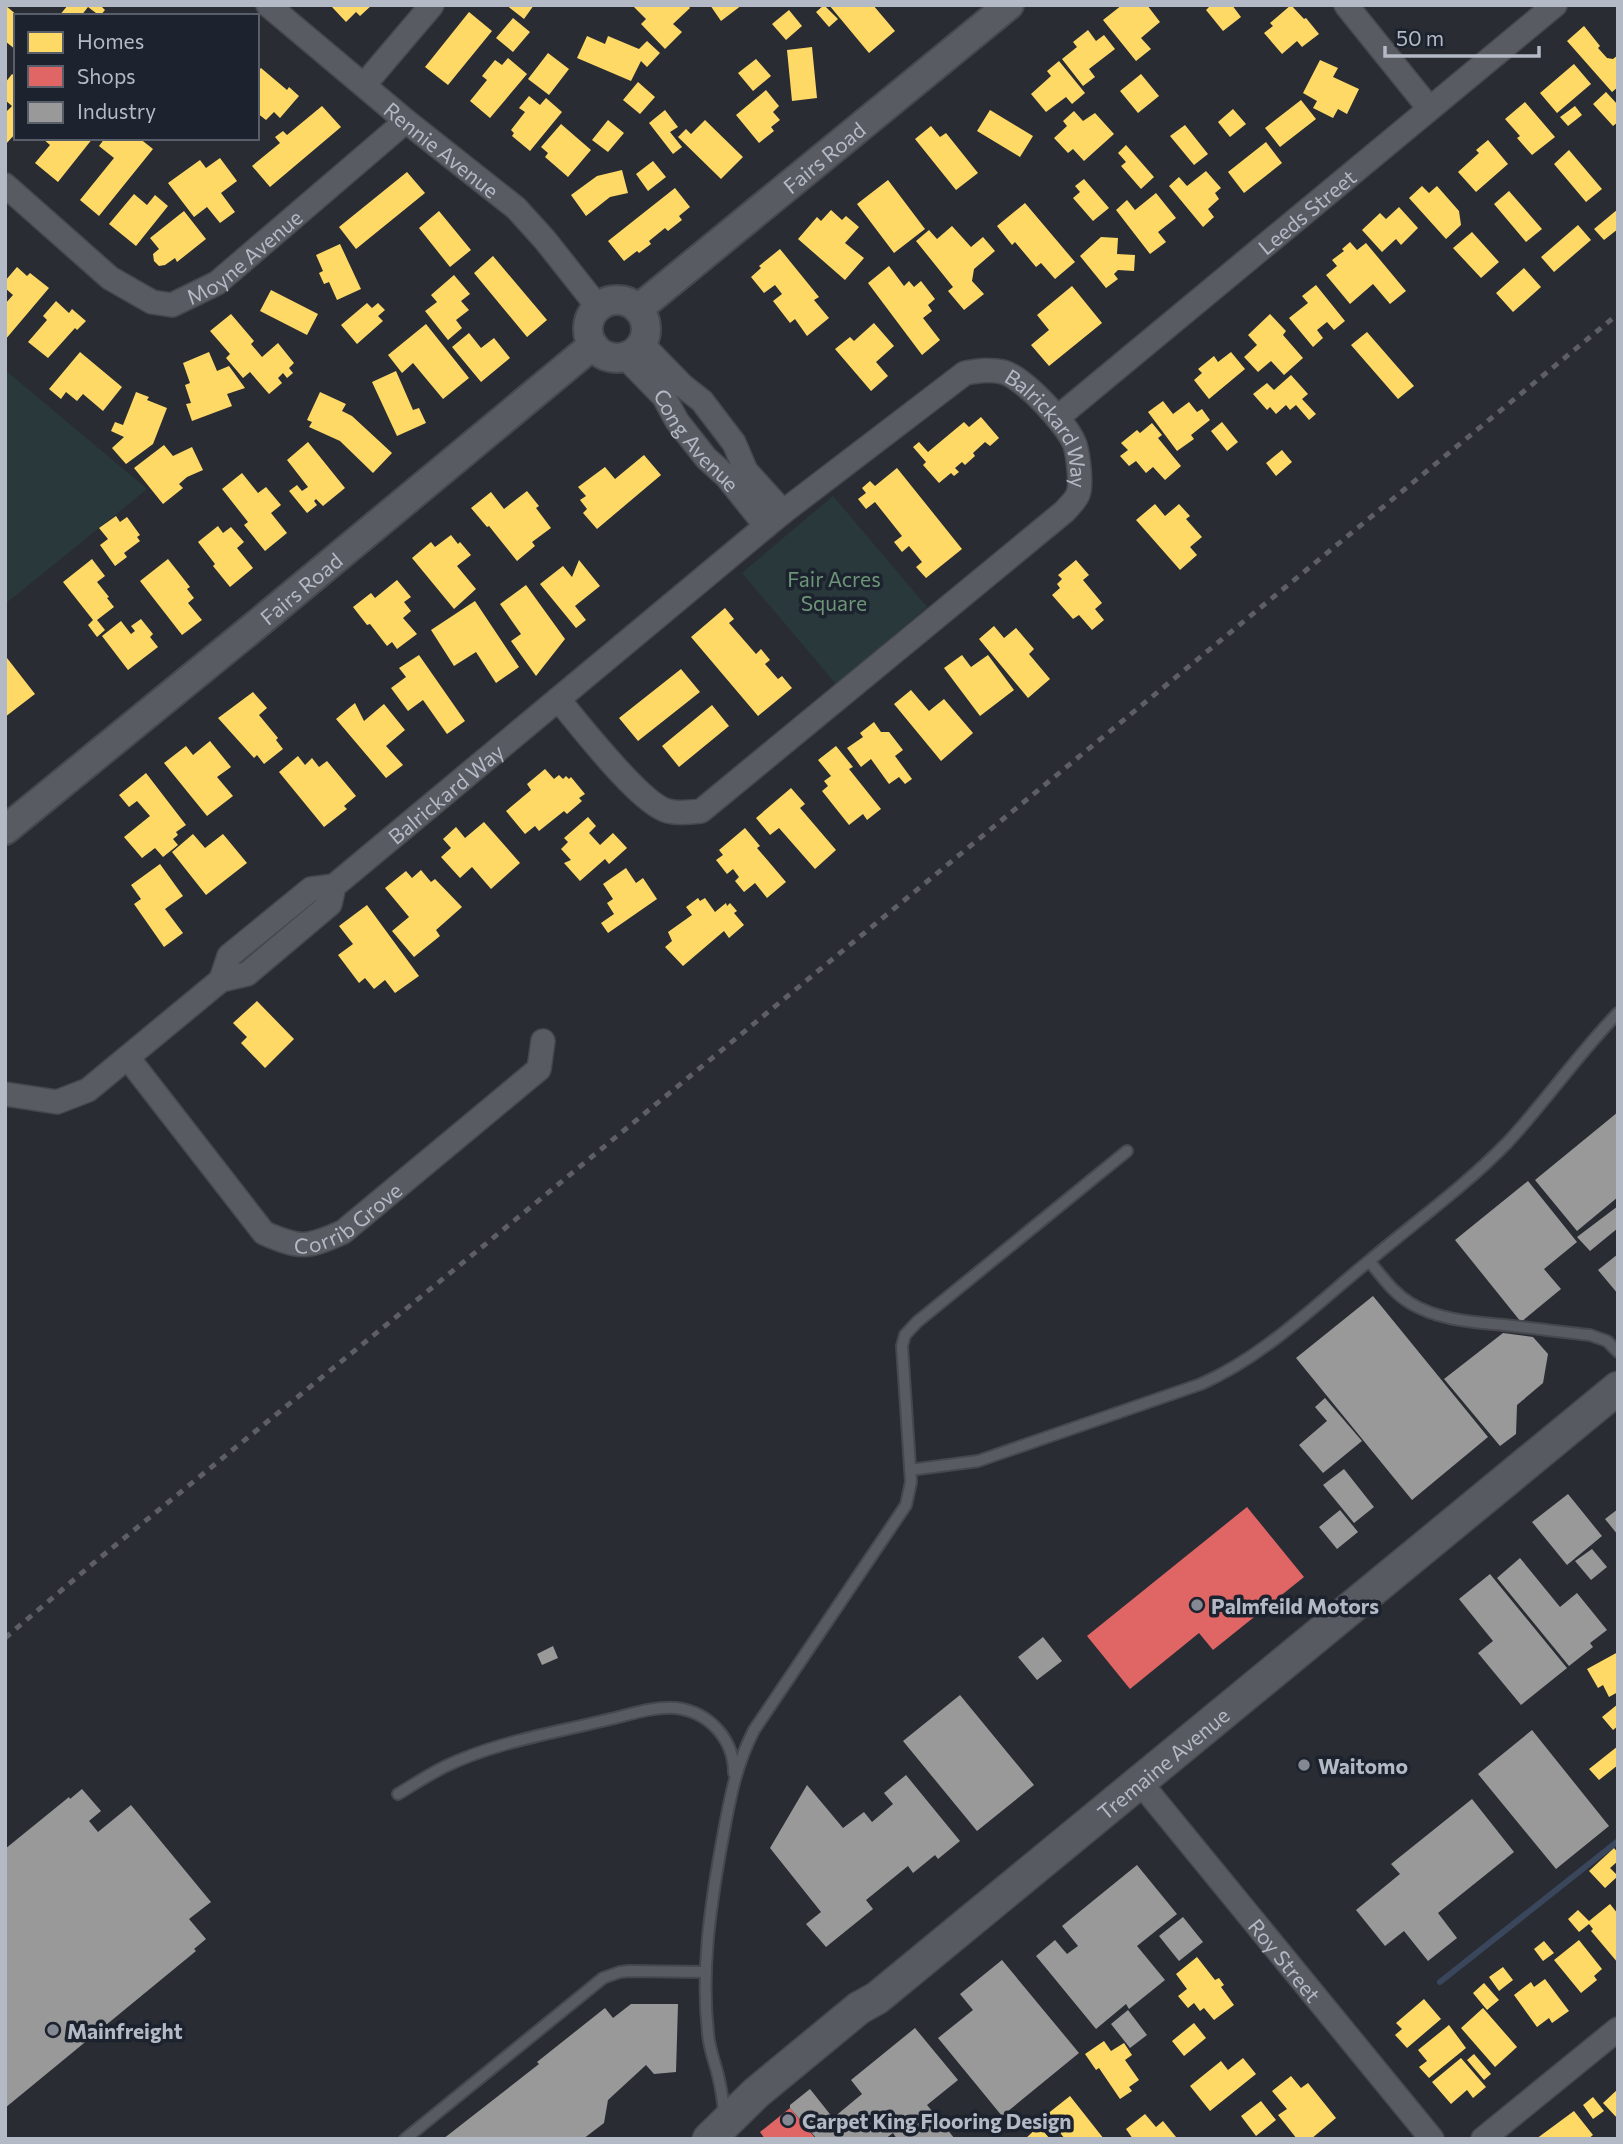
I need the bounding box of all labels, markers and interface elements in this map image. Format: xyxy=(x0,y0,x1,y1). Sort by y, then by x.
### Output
legend xyxy=(14,14,259,140)
scale bar xyxy=(1385,14,1539,58)
text: 50 m xyxy=(1396,25,1444,50)
text: Homes xyxy=(77,28,144,53)
text: Shops xyxy=(77,63,136,88)
street label: Rennie Avenue xyxy=(380,96,504,202)
text: Industry xyxy=(77,98,156,123)
street label: Fairs Road xyxy=(778,116,870,198)
street label: Leeds Street xyxy=(1252,163,1360,259)
street label: Moyne Avenue xyxy=(182,204,307,309)
street label: Balrickard Way xyxy=(1001,363,1092,488)
street label: Cong Avenue xyxy=(649,382,745,496)
street label: Fairs Road xyxy=(255,547,347,629)
park label: Fair Acres Square xyxy=(787,566,881,615)
street label: Balrickard Way xyxy=(383,738,508,848)
street label: Corrib Grove xyxy=(294,1177,406,1257)
place label: Palmfeild Motors xyxy=(1211,1593,1379,1618)
marker: Palmfeild Motors xyxy=(1189,1597,1205,1613)
street label: Tremaine Avenue xyxy=(1092,1701,1234,1824)
place label: Waitomo xyxy=(1318,1753,1408,1778)
marker: Waitomo xyxy=(1296,1757,1312,1773)
street label: Roy Street xyxy=(1244,1913,1327,2006)
place label: Mainfreight xyxy=(67,2018,183,2043)
marker: Mainfreight xyxy=(45,2022,61,2038)
place label: Carpet King Flooring Design xyxy=(802,2108,1072,2133)
marker: Carpet King Flooring Design xyxy=(780,2112,796,2128)

